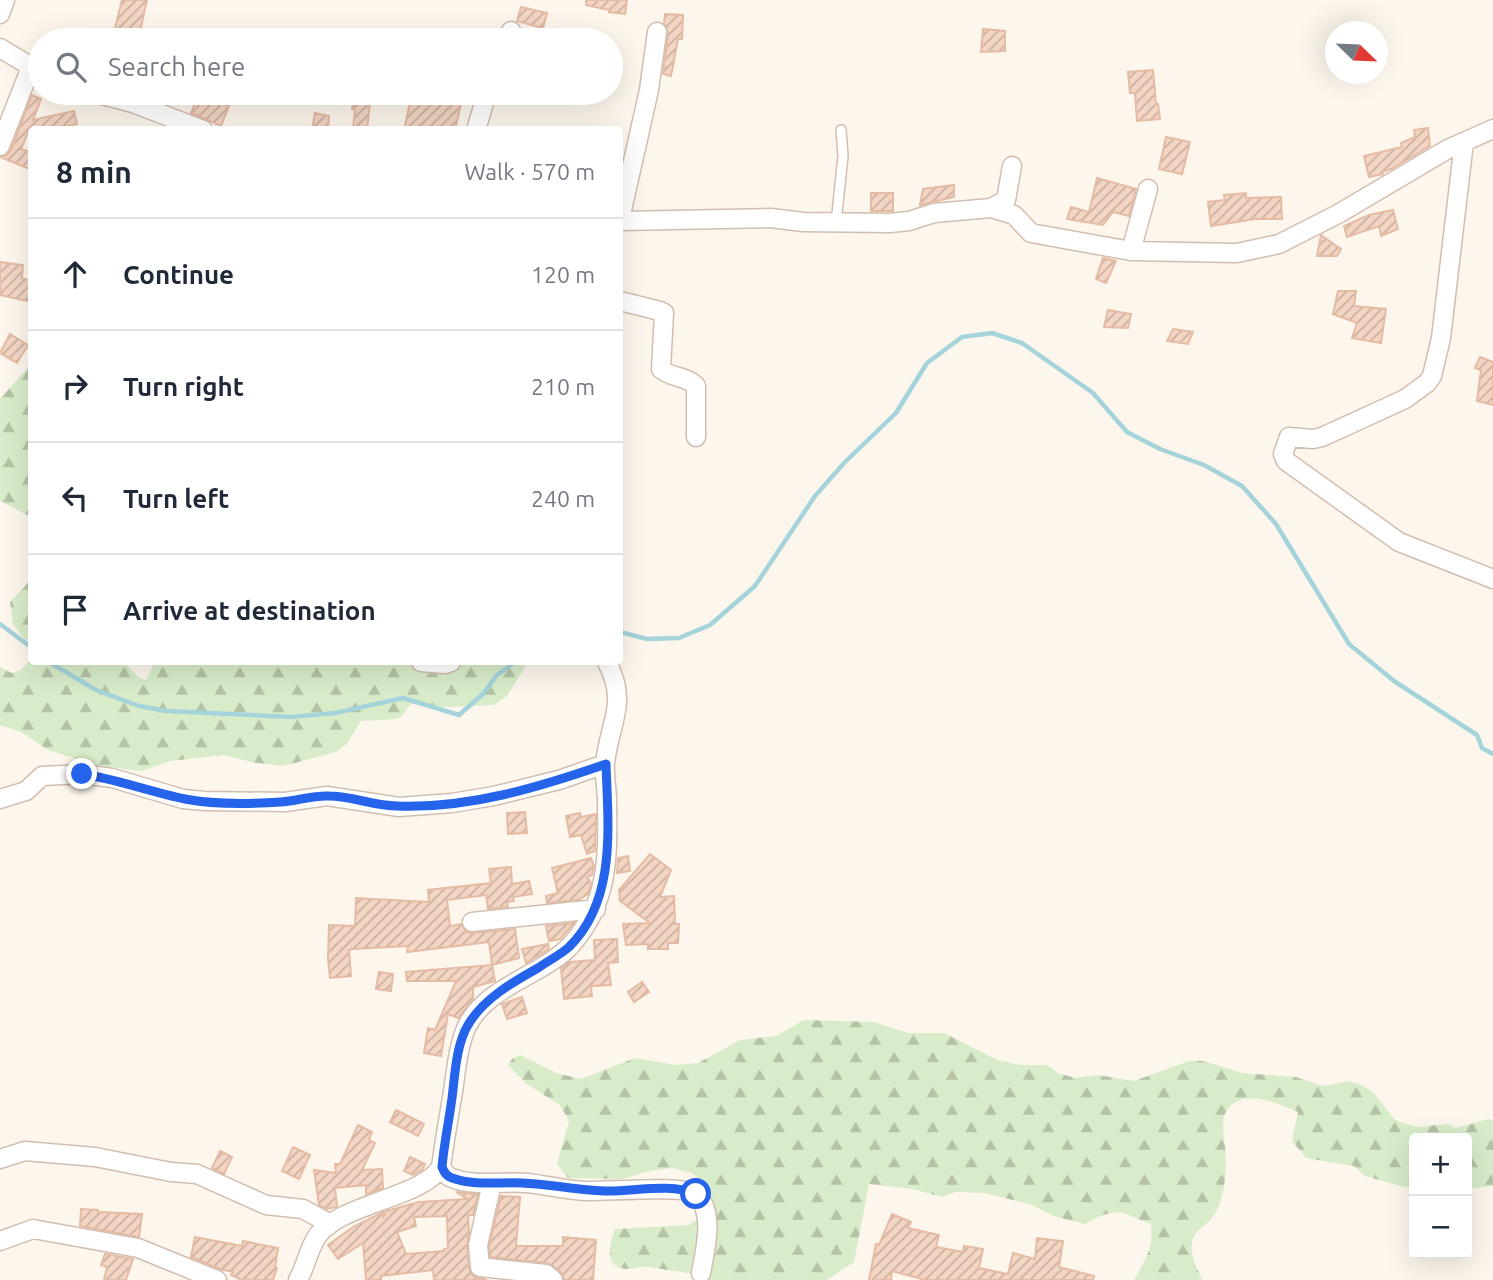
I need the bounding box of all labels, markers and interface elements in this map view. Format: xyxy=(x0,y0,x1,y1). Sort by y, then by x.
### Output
north arrow xyxy=(1325,21,1388,84)
search box xyxy=(28,28,623,105)
icon: search xyxy=(52,48,90,86)
text: Search here xyxy=(108,52,245,81)
text: 8 min xyxy=(56,155,132,189)
text: Walk · 570 m xyxy=(464,159,595,184)
icon: ahead xyxy=(56,255,94,293)
text: Continue xyxy=(123,260,234,289)
text: 120 m xyxy=(531,262,595,287)
icon: right xyxy=(56,367,94,405)
text: Turn right xyxy=(123,372,244,401)
text: 210 m xyxy=(531,374,595,399)
icon: left xyxy=(56,479,94,517)
text: Turn left xyxy=(123,484,229,513)
text: 240 m xyxy=(531,486,595,511)
icon: arrive xyxy=(56,591,94,629)
text: Arrive at destination xyxy=(123,596,376,625)
route end xyxy=(66,758,97,789)
map controls xyxy=(1409,1133,1472,1259)
button: + xyxy=(1409,1133,1472,1196)
route start xyxy=(680,1178,711,1209)
button: − xyxy=(1409,1196,1472,1259)

